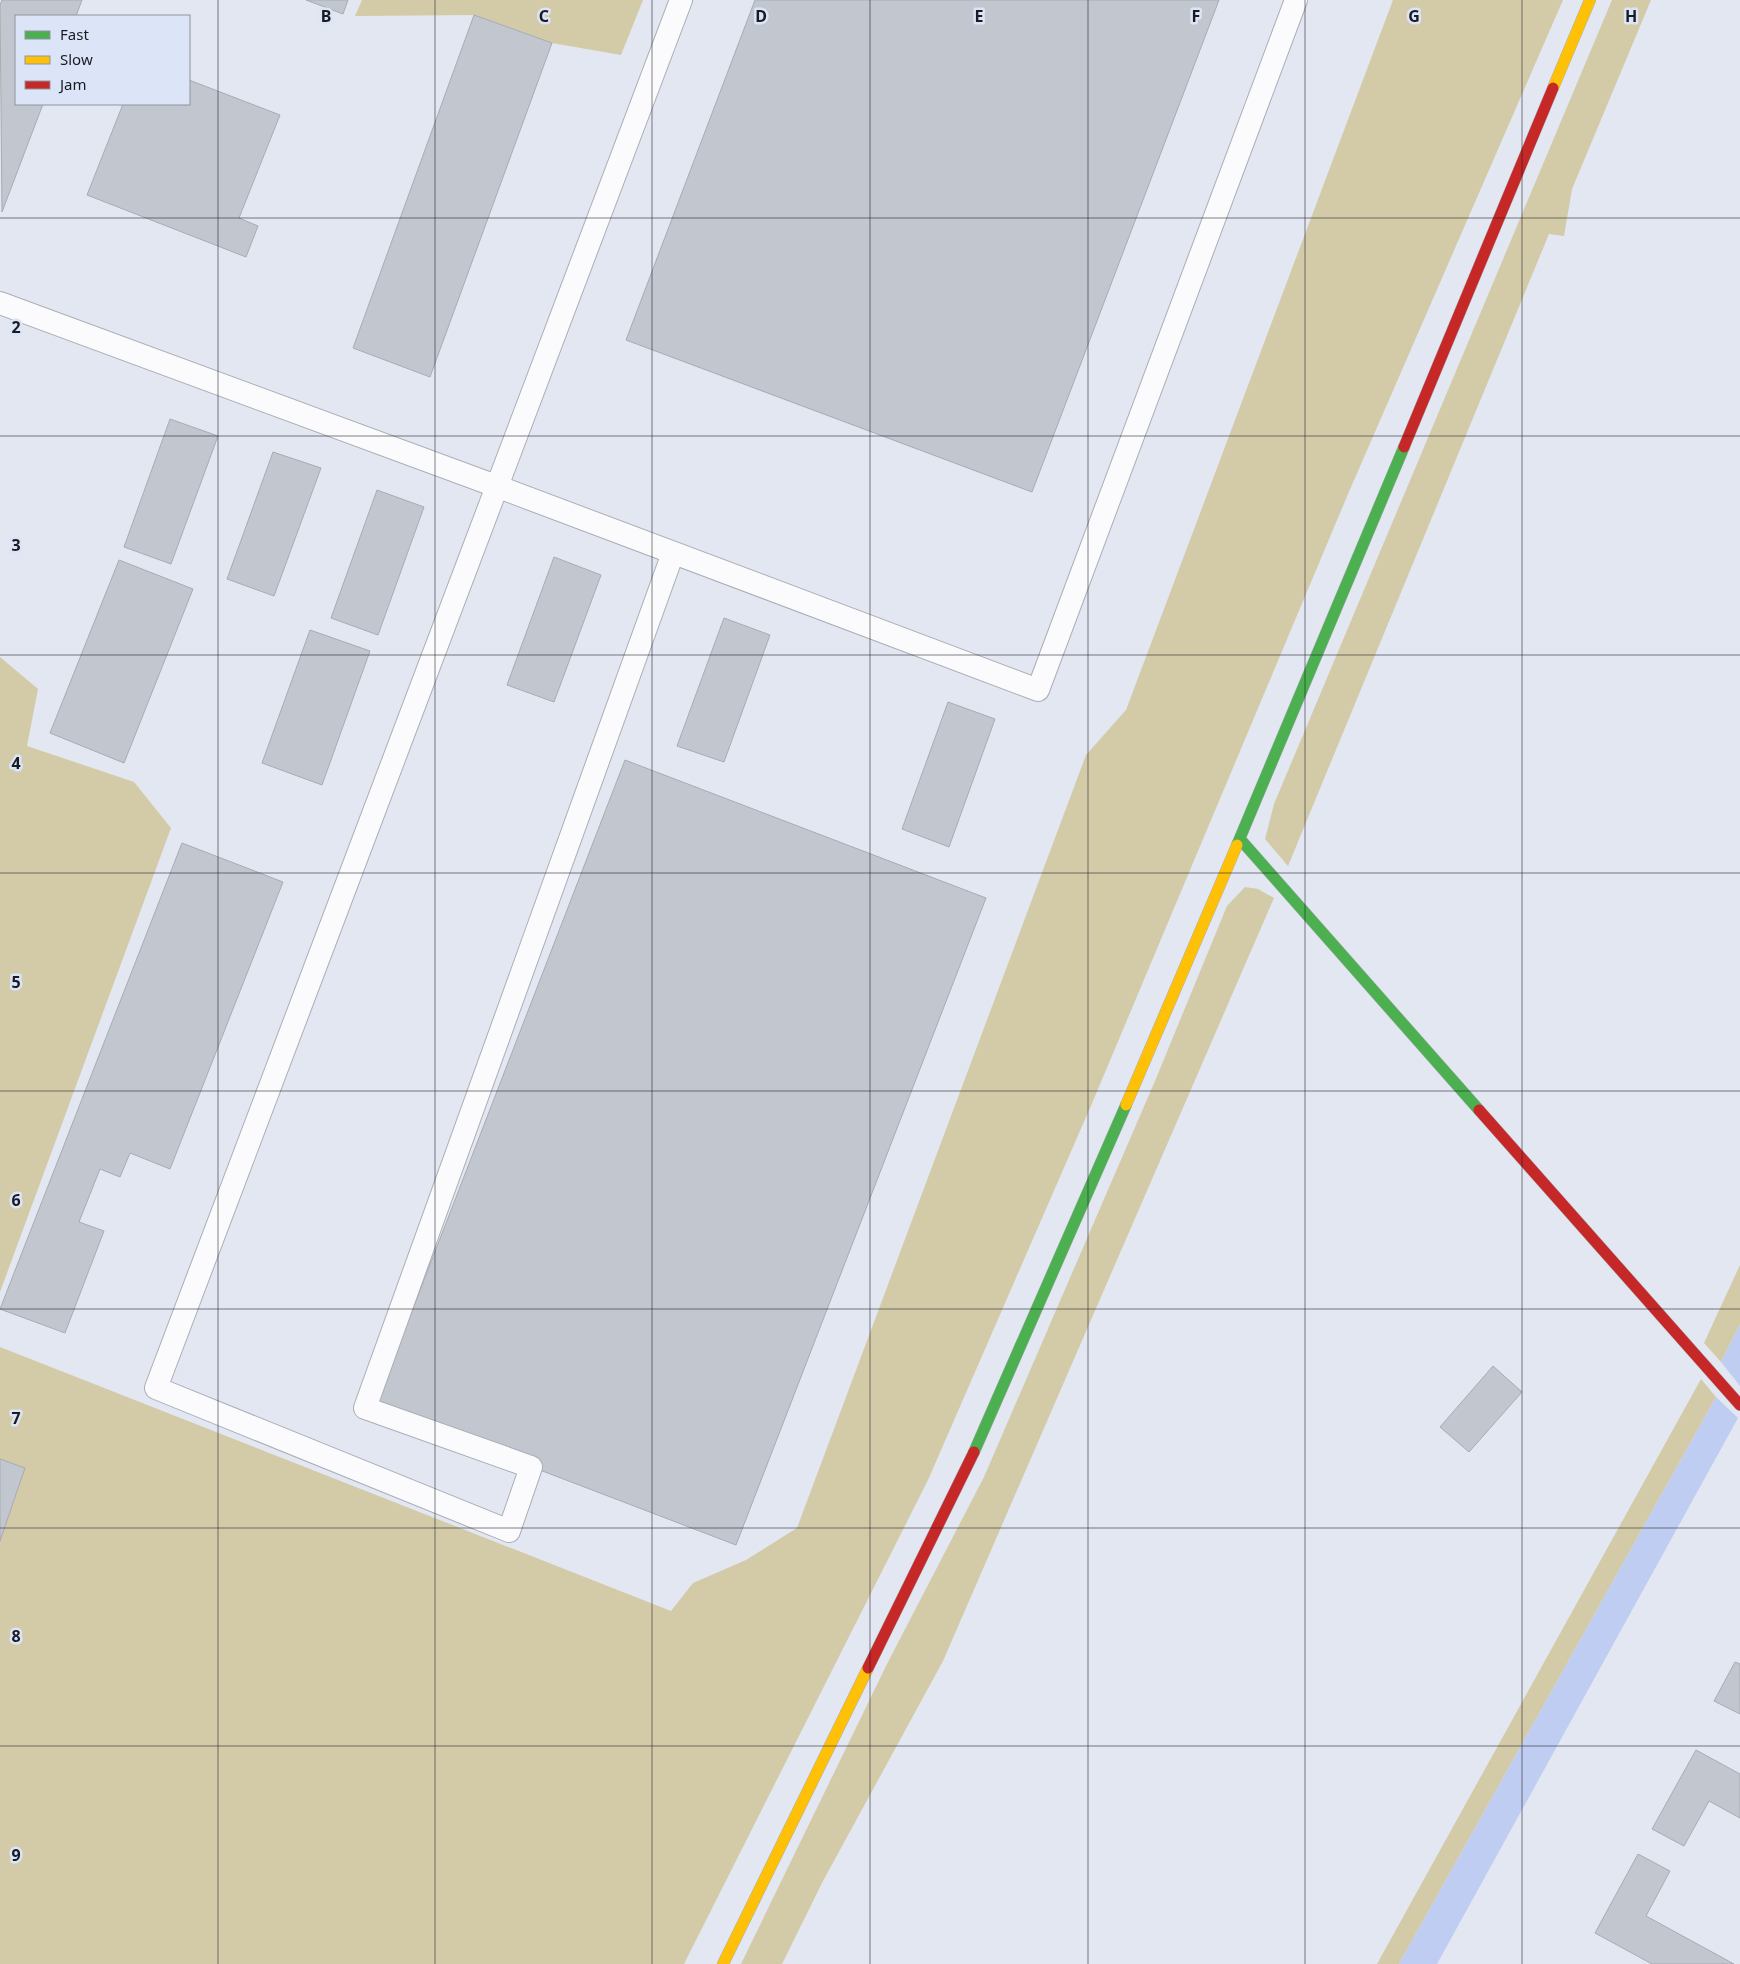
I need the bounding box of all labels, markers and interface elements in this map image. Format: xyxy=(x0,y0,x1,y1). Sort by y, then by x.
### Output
text: B xyxy=(321,5,331,27)
text: C xyxy=(539,5,549,27)
text: D xyxy=(755,5,767,27)
text: E xyxy=(975,5,984,27)
text: F xyxy=(1192,5,1200,27)
text: G xyxy=(1408,5,1420,27)
text: H xyxy=(1625,5,1637,27)
legend xyxy=(15,15,190,105)
text: Fast xyxy=(60,24,89,44)
text: Slow xyxy=(60,49,93,69)
text: Jam xyxy=(58,74,87,94)
text: 2 xyxy=(11,316,21,338)
text: 3 xyxy=(11,534,21,556)
text: 4 xyxy=(11,752,21,774)
text: 5 xyxy=(11,971,21,993)
text: 6 xyxy=(11,1189,21,1211)
text: 7 xyxy=(11,1407,21,1429)
text: 8 xyxy=(11,1625,21,1647)
text: 9 xyxy=(11,1844,21,1866)

